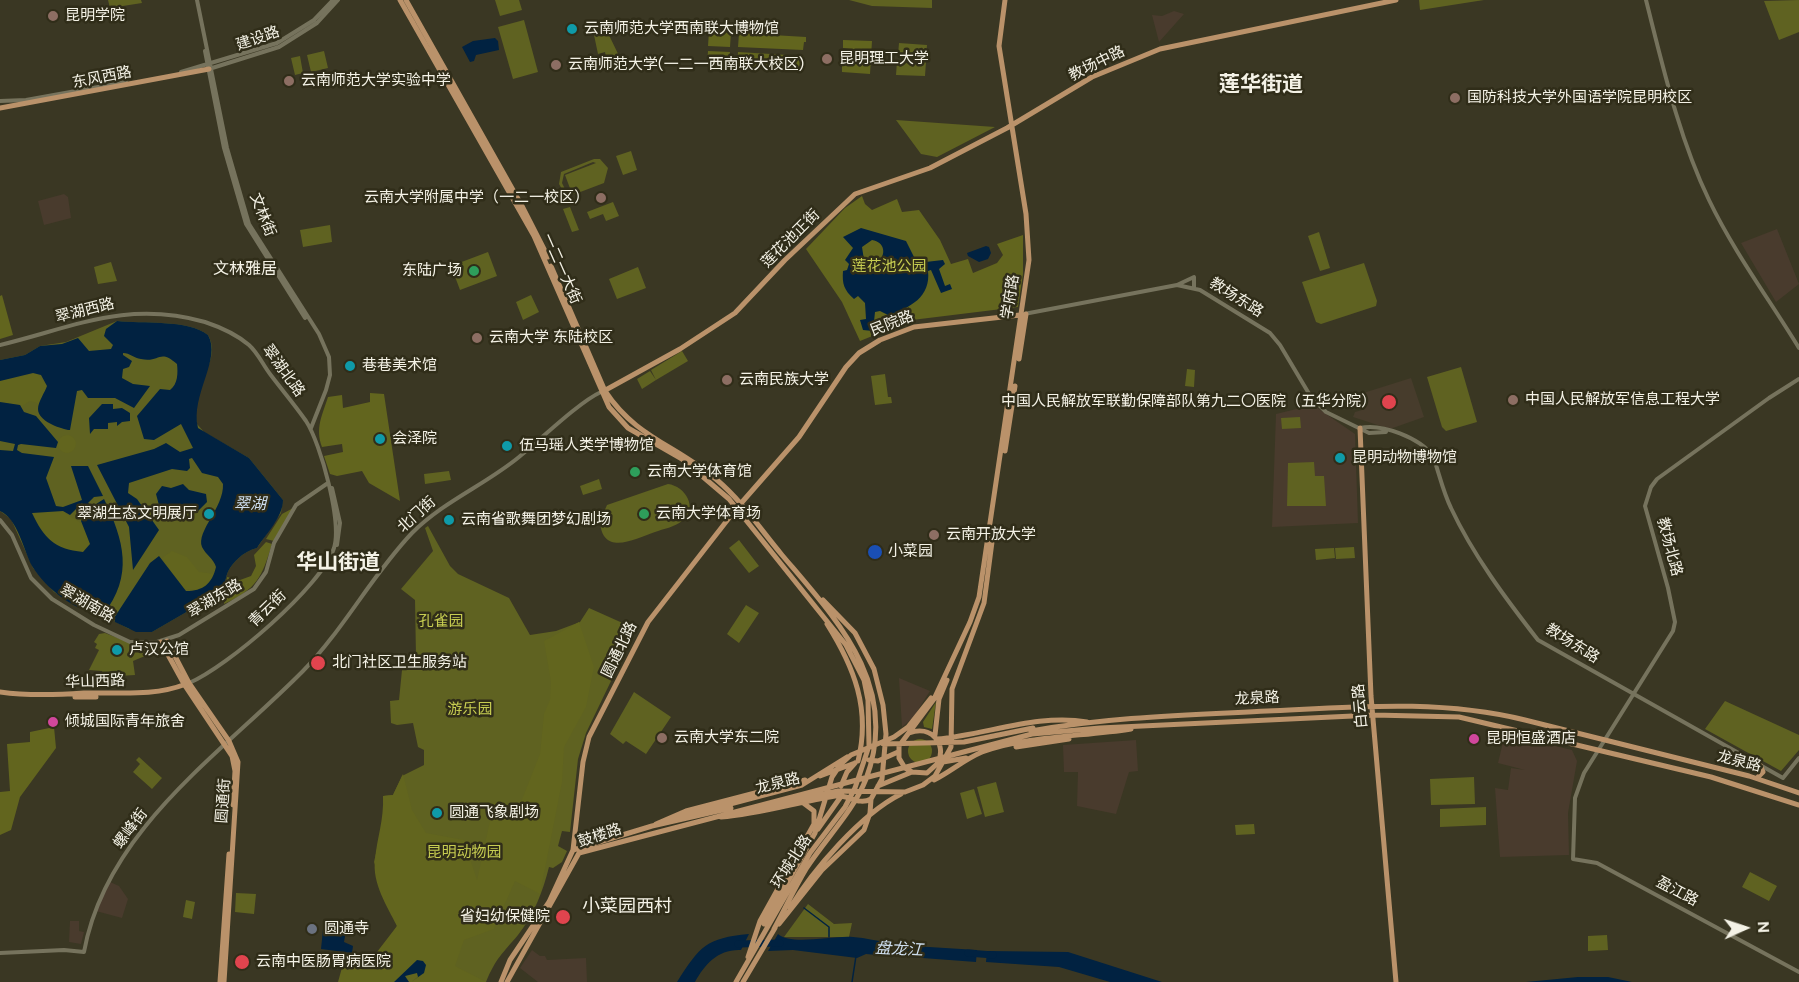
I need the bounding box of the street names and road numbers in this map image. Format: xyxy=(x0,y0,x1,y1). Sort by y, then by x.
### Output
street label: 建设路 xyxy=(234,23,282,55)
street label: 教场中路 xyxy=(1066,43,1128,85)
street label: 东风西路 xyxy=(71,63,133,93)
street label: 文林街 xyxy=(245,191,279,239)
street label: 莲花池正街 xyxy=(758,206,824,272)
street label: 一二一大街 xyxy=(538,231,584,307)
street label: 学府路 xyxy=(999,273,1023,321)
street label: 教场东路 xyxy=(1206,274,1266,322)
street label: 翠湖西路 xyxy=(54,295,116,327)
street label: 民院路 xyxy=(868,308,916,340)
street label: 翠湖北路 xyxy=(258,341,308,401)
street label: 北门街 xyxy=(394,493,440,537)
street label: 教场北路 xyxy=(1653,516,1685,578)
street label: 翠湖东路 xyxy=(185,576,245,622)
street label: 翠湖南路 xyxy=(57,581,117,627)
street label: 青云街 xyxy=(246,587,290,631)
street label: 圆通北路 xyxy=(599,619,641,681)
street label: 教场东路 xyxy=(1542,620,1602,668)
street label: 华山西路 xyxy=(65,672,125,692)
street label: 白云路 xyxy=(1350,683,1372,729)
street label: 龙泉路 xyxy=(1234,689,1280,709)
street label: 龙泉路 xyxy=(1715,748,1763,776)
street label: 龙泉路 xyxy=(754,770,802,798)
street label: 圆通街 xyxy=(213,778,235,824)
street label: 螺峰街 xyxy=(110,806,152,852)
street label: 鼓楼路 xyxy=(576,820,624,852)
street label: 环城北路 xyxy=(768,832,816,892)
street label: 盈江路 xyxy=(1653,873,1701,911)

